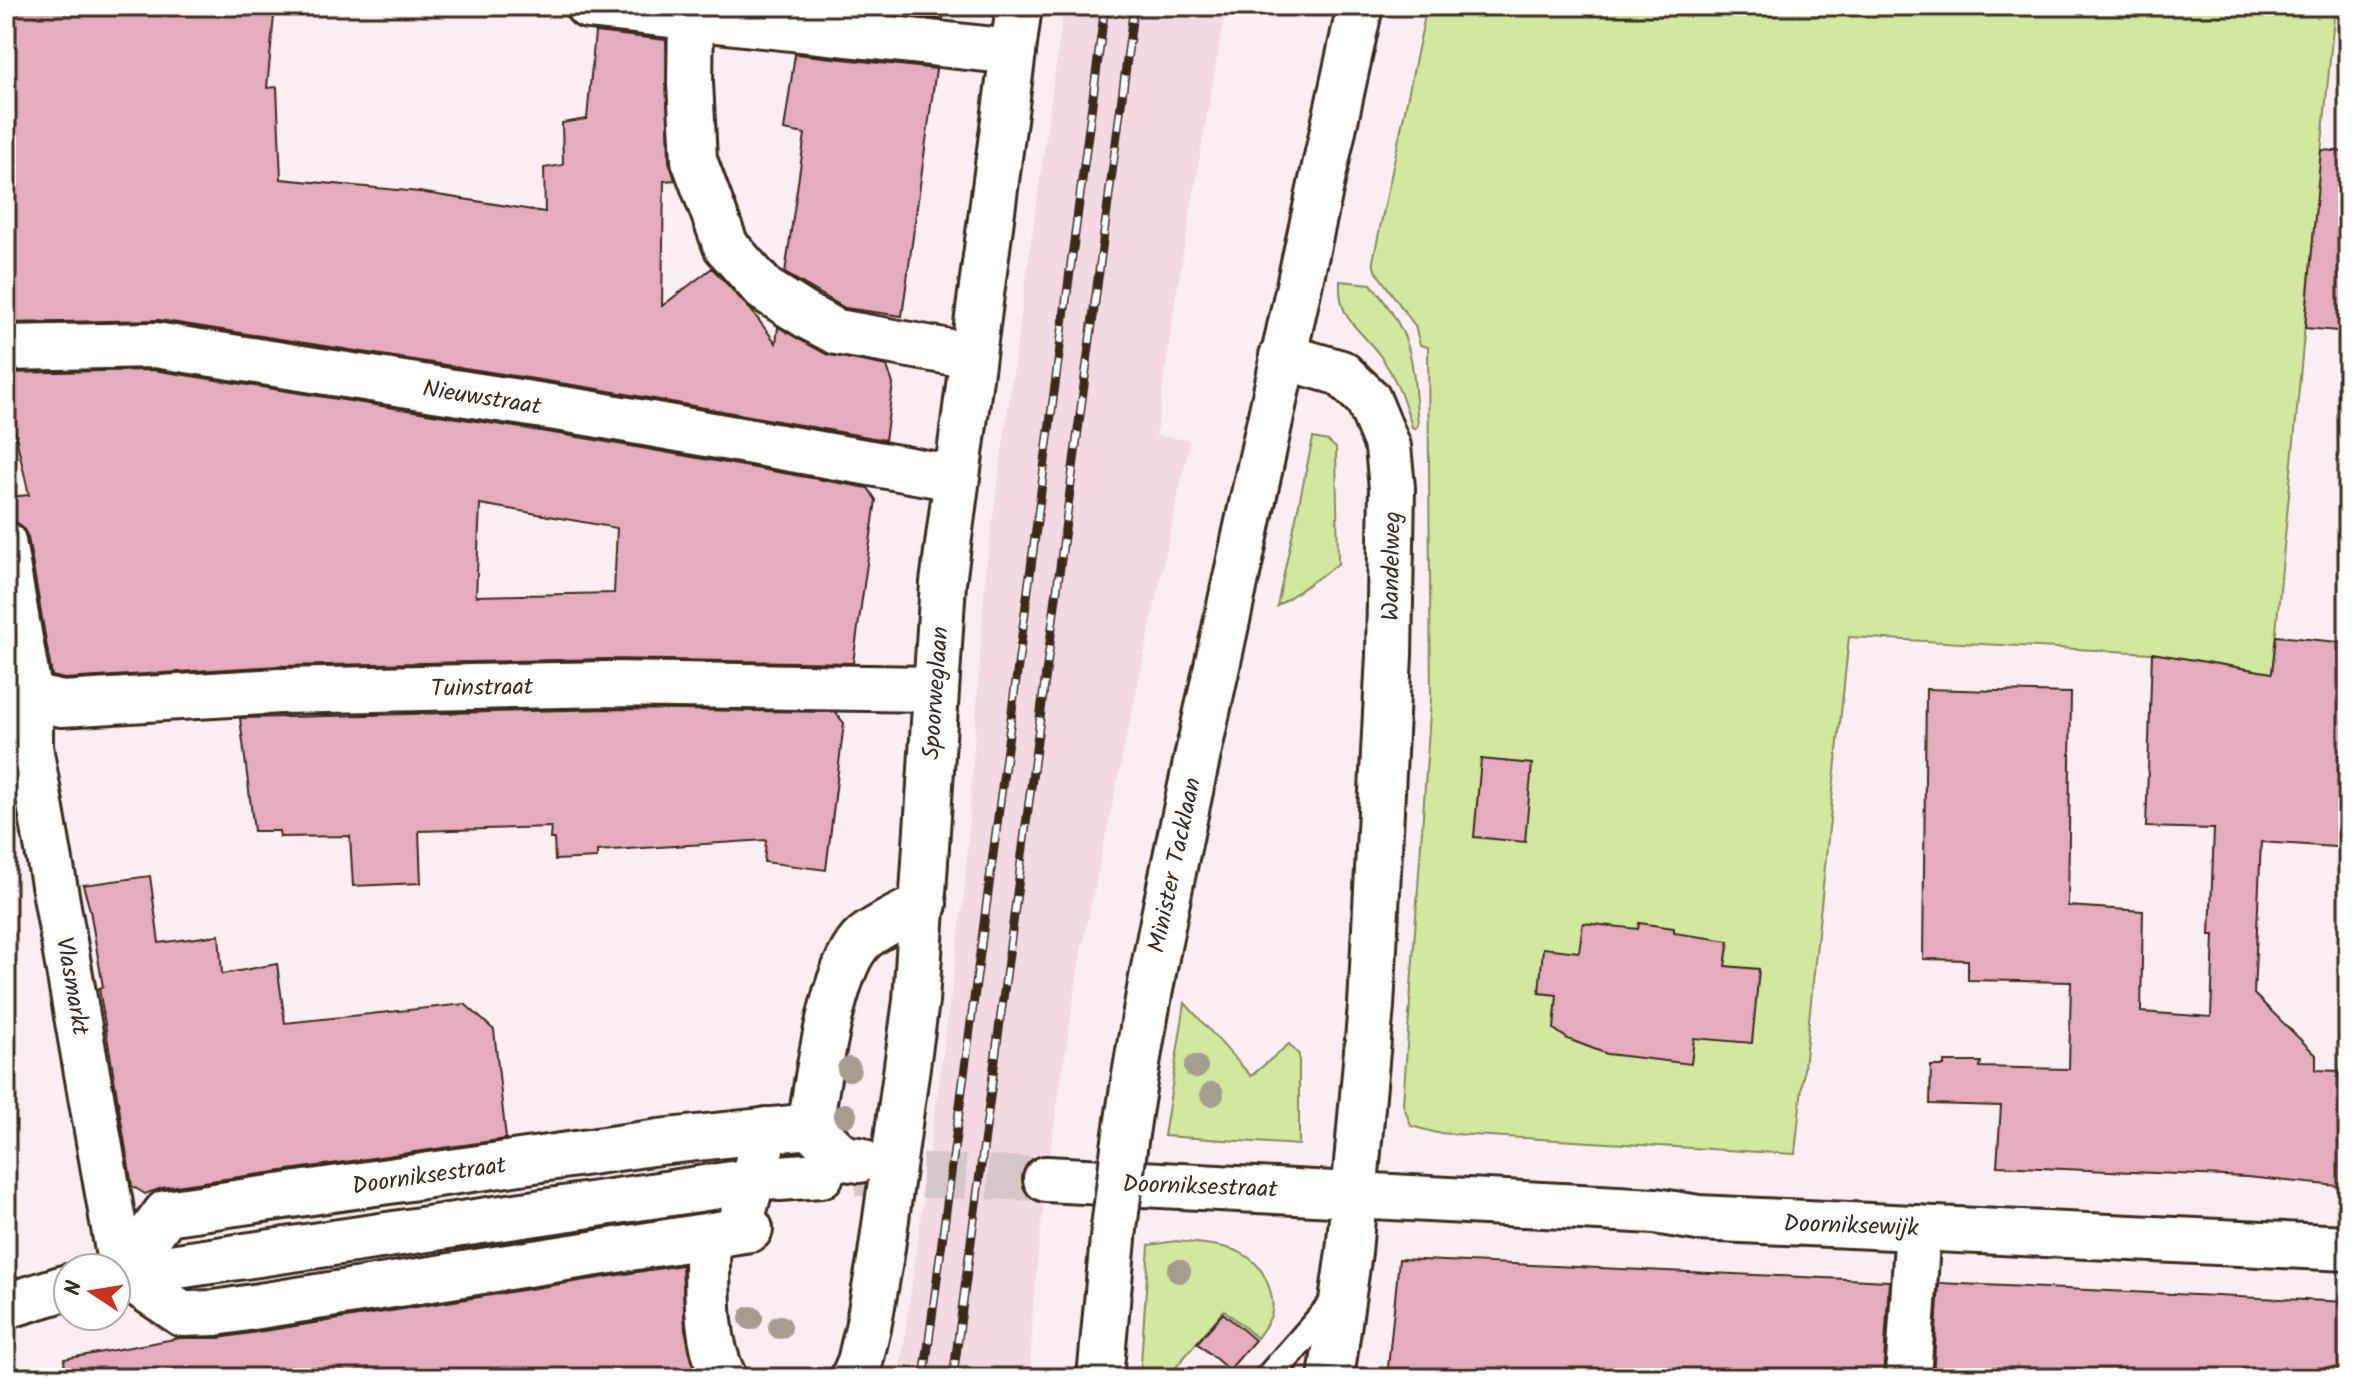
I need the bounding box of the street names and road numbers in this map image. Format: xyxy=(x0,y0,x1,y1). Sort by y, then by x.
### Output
street label: Nieuwstraat xyxy=(420,370,545,427)
street label: Wandelweg xyxy=(1372,511,1413,621)
street label: Spoorweglaan xyxy=(912,625,961,761)
street label: Tuinstraat xyxy=(431,668,534,709)
street label: Minister Tacklaan xyxy=(1138,774,1213,957)
street label: Vlasmarkt xyxy=(44,934,99,1039)
street label: Doorniksestraat xyxy=(350,1146,509,1207)
street label: Doorniksestraat xyxy=(1122,1165,1279,1210)
street label: Doorniksewijk xyxy=(1783,1205,1920,1248)

